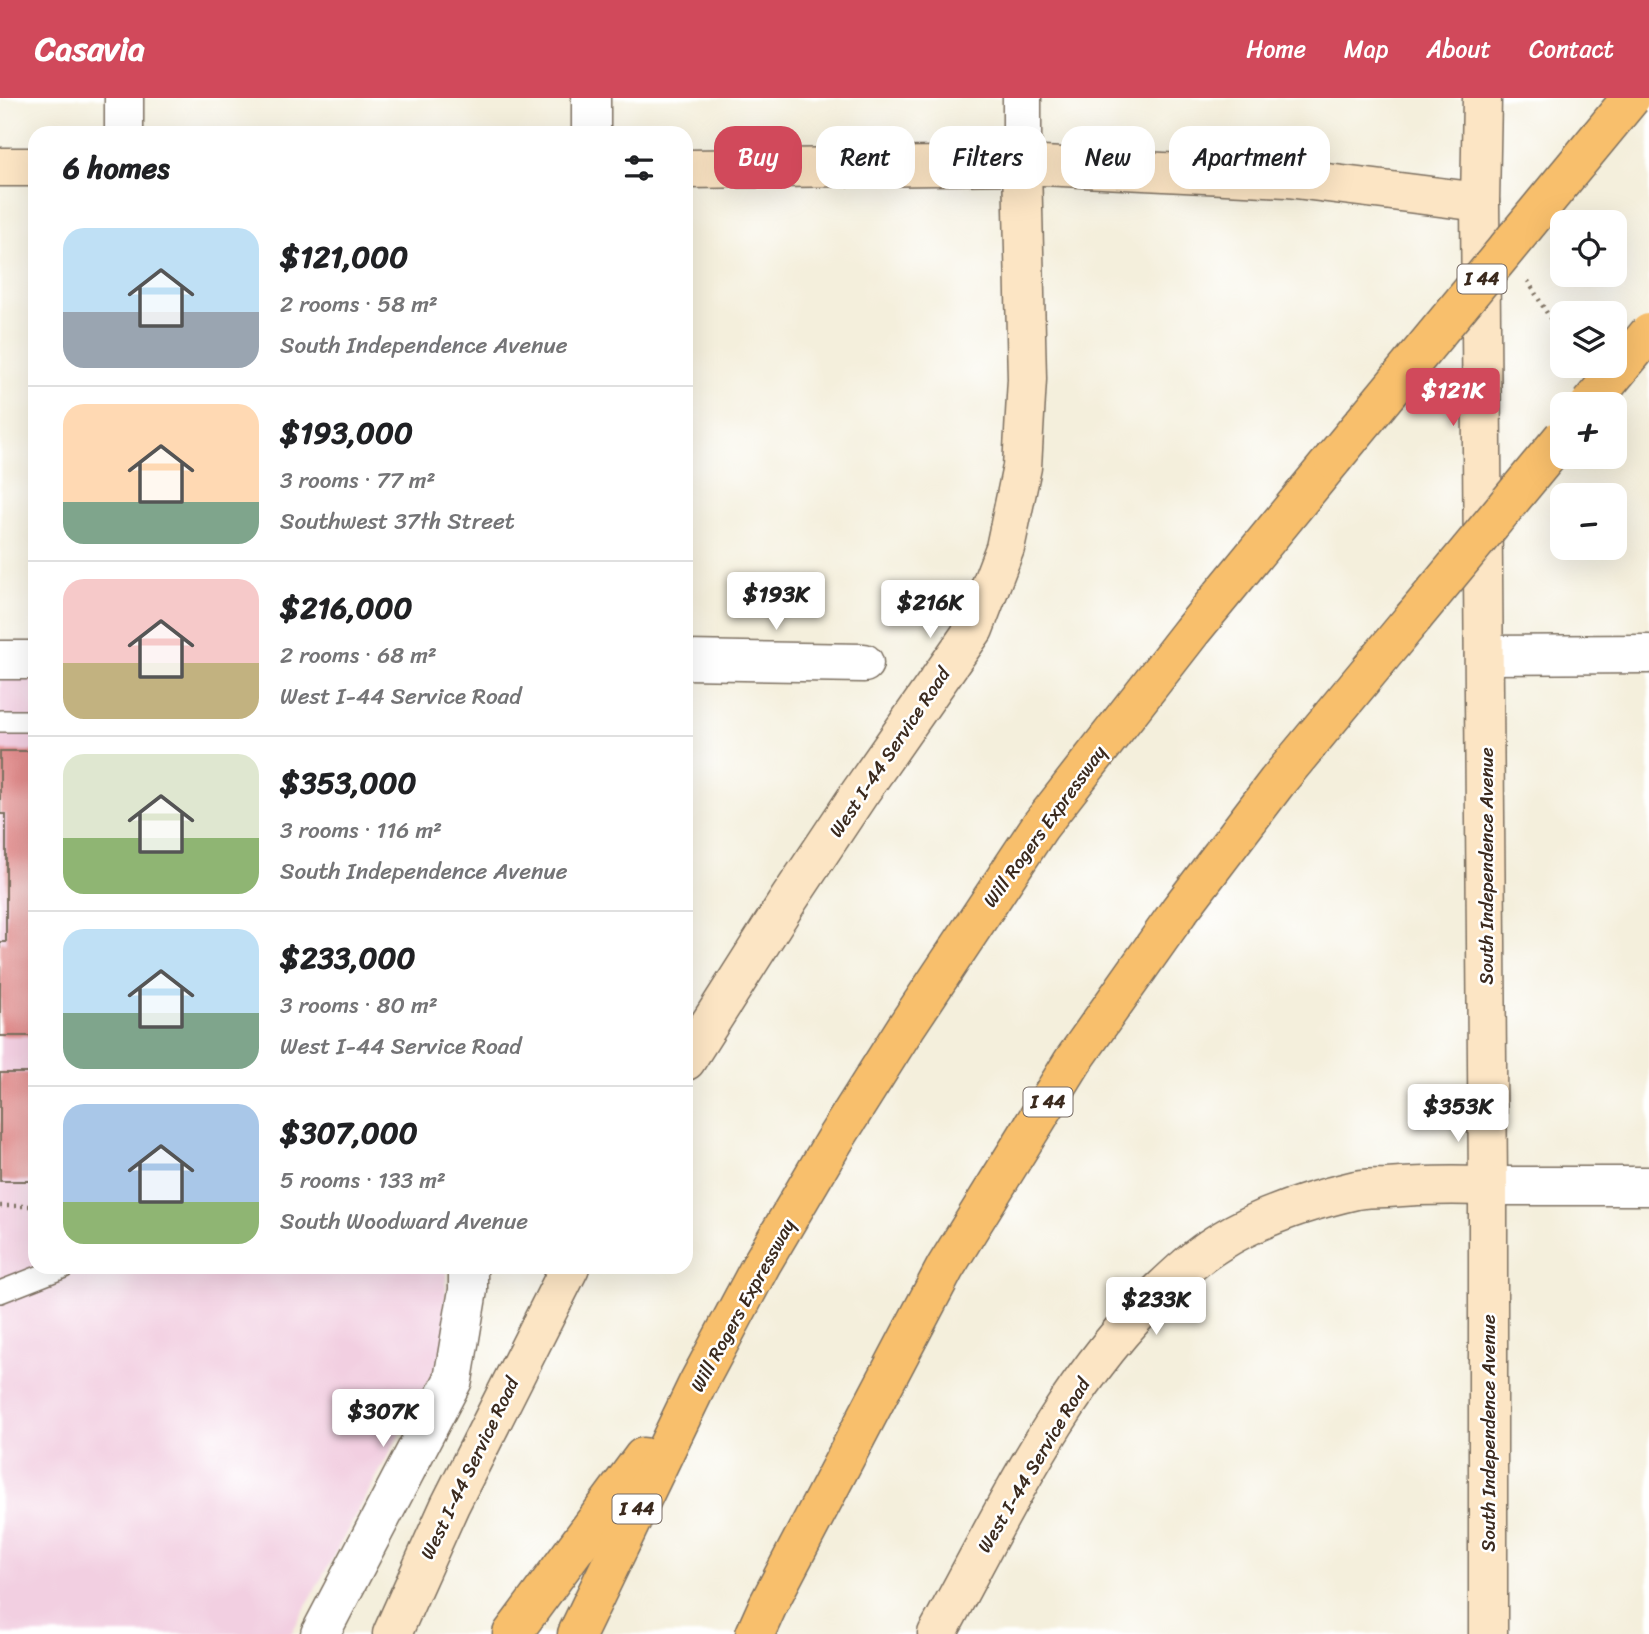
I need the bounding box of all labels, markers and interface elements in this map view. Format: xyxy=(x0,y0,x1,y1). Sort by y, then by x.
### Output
text: Casavia xyxy=(35,20,145,78)
text: Home xyxy=(1246,28,1306,70)
text: Map xyxy=(1344,28,1388,70)
text: About xyxy=(1426,28,1491,70)
text: Contact xyxy=(1529,28,1614,70)
chip: Buy xyxy=(714,126,802,189)
chip: Rent xyxy=(816,126,915,189)
chip: Filters xyxy=(929,126,1047,189)
chip: New xyxy=(1061,126,1155,189)
chip: Apartment xyxy=(1169,126,1330,189)
text: 6 homes xyxy=(63,141,170,195)
icon: filters xyxy=(620,149,658,187)
map controls xyxy=(1550,210,1627,560)
button: locate xyxy=(1550,210,1627,287)
text: $121,000 xyxy=(280,230,408,284)
icon: home xyxy=(119,256,203,340)
road number: I 44 xyxy=(1458,264,1506,294)
text: 2 rooms · 58 m² xyxy=(280,284,438,325)
button: layers xyxy=(1550,301,1627,378)
text: South Independence Avenue xyxy=(280,325,568,366)
pin: $121K xyxy=(1404,368,1502,428)
text: $121K xyxy=(1422,370,1484,411)
button: + xyxy=(1550,392,1627,469)
text: $193,000 xyxy=(280,406,413,460)
icon: home xyxy=(119,432,203,516)
text: 3 rooms · 77 m² xyxy=(280,460,436,501)
button: − xyxy=(1550,483,1627,560)
text: Southwest 37th Street xyxy=(280,501,515,542)
pin: $193K xyxy=(727,573,825,632)
text: $193K xyxy=(743,574,809,615)
pin: $216K xyxy=(881,580,979,640)
text: $216,000 xyxy=(280,581,412,635)
text: $216K xyxy=(897,582,963,623)
icon: home xyxy=(119,607,203,691)
text: 2 rooms · 68 m² xyxy=(280,635,437,676)
street label: West I-44 Service Road xyxy=(820,659,960,844)
text: West I-44 Service Road xyxy=(280,676,521,717)
street label: Will Rogers Expressway xyxy=(974,738,1115,914)
street label: South Independence Avenue xyxy=(1470,747,1503,985)
text: $353,000 xyxy=(280,756,416,810)
icon: home xyxy=(119,782,203,866)
text: 3 rooms · 116 m² xyxy=(280,810,442,851)
text: South Independence Avenue xyxy=(280,851,568,892)
text: $233,000 xyxy=(280,931,415,985)
icon: home xyxy=(119,957,203,1041)
text: 3 rooms · 80 m² xyxy=(280,985,438,1026)
text: West I-44 Service Road xyxy=(280,1026,521,1067)
pin: $353K xyxy=(1409,1084,1507,1144)
text: $353K xyxy=(1424,1086,1492,1127)
road number: I 44 xyxy=(1024,1087,1072,1116)
text: $307,000 xyxy=(280,1106,418,1160)
icon: home xyxy=(119,1132,203,1216)
text: 5 rooms · 133 m² xyxy=(280,1160,446,1201)
text: South Woodward Avenue xyxy=(280,1201,528,1242)
street label: Will Rogers Expressway xyxy=(681,1212,804,1398)
pin: $233K xyxy=(1107,1278,1205,1337)
text: $233K xyxy=(1122,1279,1190,1320)
street label: South Independence Avenue xyxy=(1472,1314,1505,1552)
street label: West I-44 Service Road xyxy=(411,1370,529,1565)
street label: West I-44 Service Road xyxy=(968,1370,1100,1559)
pin: $307K xyxy=(334,1390,432,1449)
text: $307K xyxy=(348,1391,418,1432)
road number: I 44 xyxy=(612,1494,662,1524)

